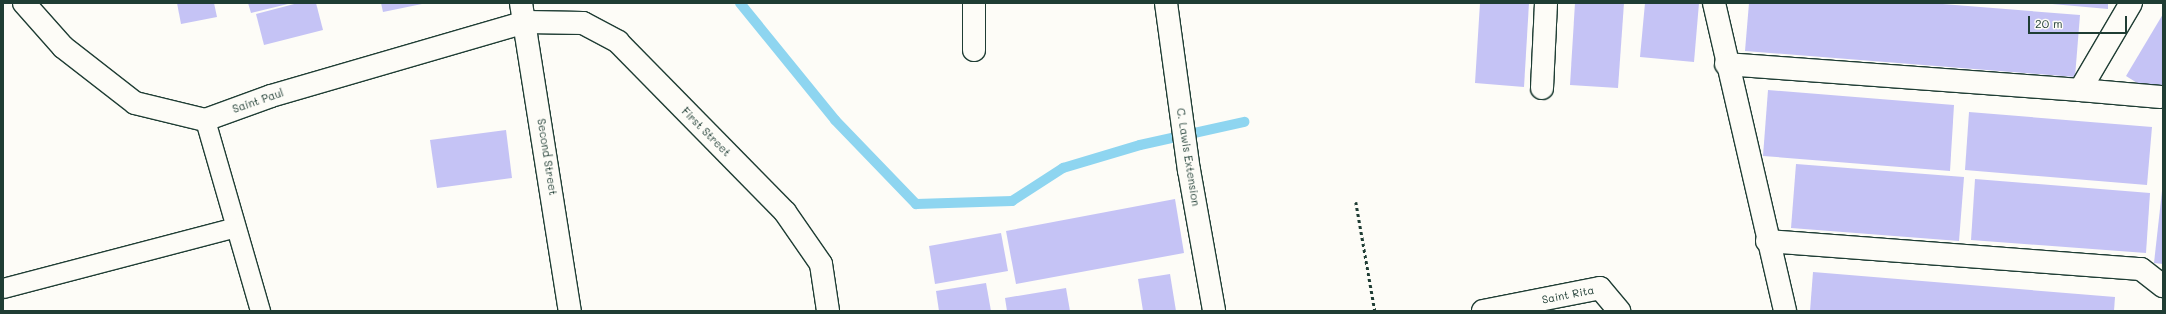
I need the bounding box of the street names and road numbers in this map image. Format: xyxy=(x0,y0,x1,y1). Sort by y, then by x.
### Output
street label: Saint Paul xyxy=(231,86,285,116)
street label: First Street xyxy=(679,105,733,159)
street label: C. Lawis Extension xyxy=(1174,107,1202,207)
street label: Second Street xyxy=(534,118,560,196)
street label: Saint Rita xyxy=(1541,283,1595,307)

